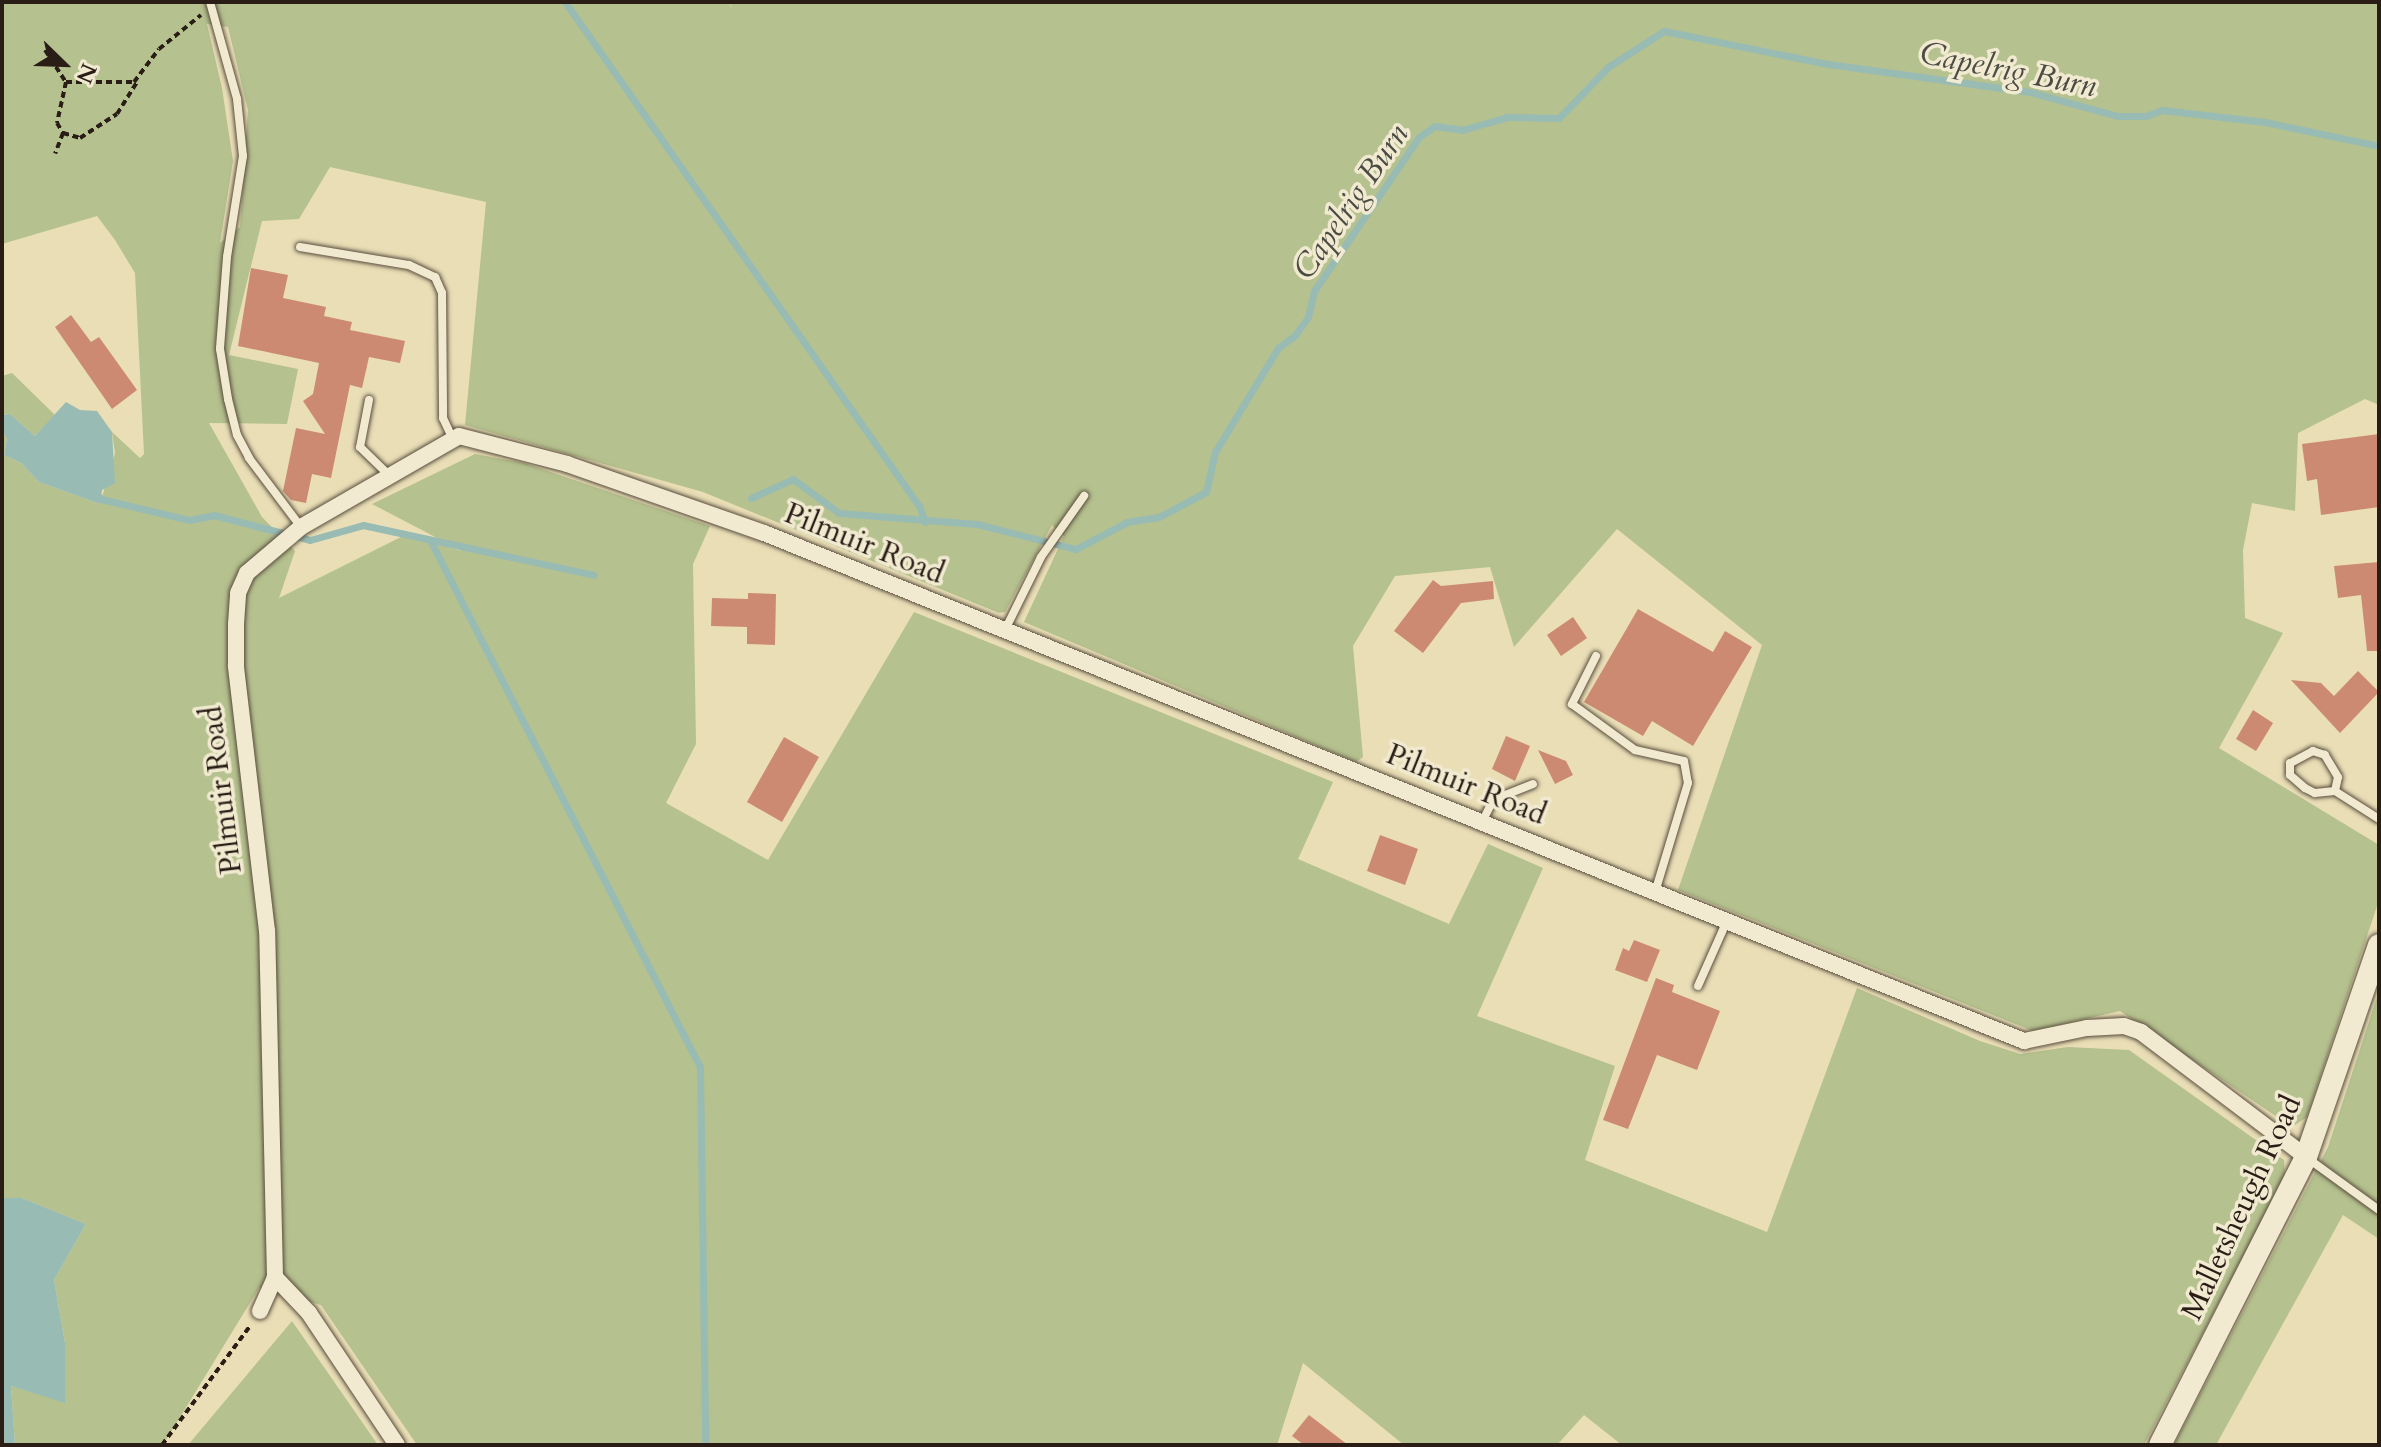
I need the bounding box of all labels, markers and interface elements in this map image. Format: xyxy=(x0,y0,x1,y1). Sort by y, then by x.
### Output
north arrow xyxy=(24,24,104,104)
water label: Capelrig Burn xyxy=(1917,34,2099,106)
text: N xyxy=(69,59,104,88)
water label: Capelrig Burn xyxy=(1285,117,1417,287)
street label: Pilmuir Road xyxy=(779,496,949,592)
street label: Pilmuir Road xyxy=(194,704,250,876)
street label: Pilmuir Road xyxy=(1381,737,1551,833)
street label: Malletsheugh Road xyxy=(2174,1090,2310,1326)

